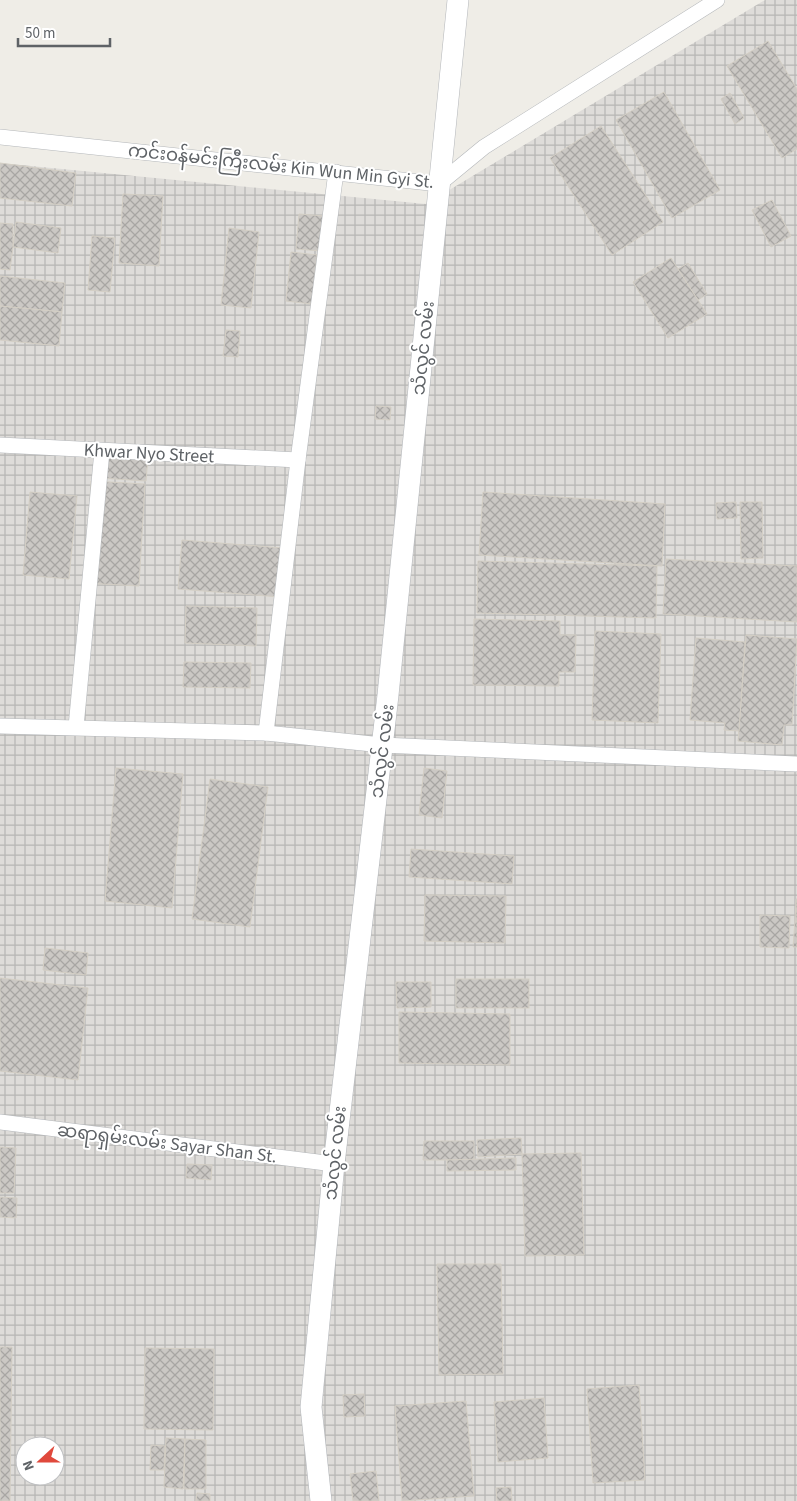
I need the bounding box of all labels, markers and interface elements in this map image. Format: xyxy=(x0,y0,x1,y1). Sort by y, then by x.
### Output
scale bar xyxy=(18,15,110,47)
text: 50 m xyxy=(25,23,55,44)
street label: ကင်းဝန်မင်းကြီးလမ်း Kin Wun Min Gyi St. xyxy=(127,136,435,197)
street label: သံလွင် လမ်း xyxy=(405,300,443,397)
street label: Khwar Nyo Street xyxy=(83,438,215,469)
street label: သံလွင် လမ်း xyxy=(363,703,403,800)
street label: သံလွင် လမ်း xyxy=(317,1105,355,1202)
street label: ဆရာရှမ်းလမ်း Sayar Shan St. xyxy=(55,1117,278,1171)
north arrow xyxy=(15,1436,65,1486)
text: N xyxy=(18,1457,40,1473)

